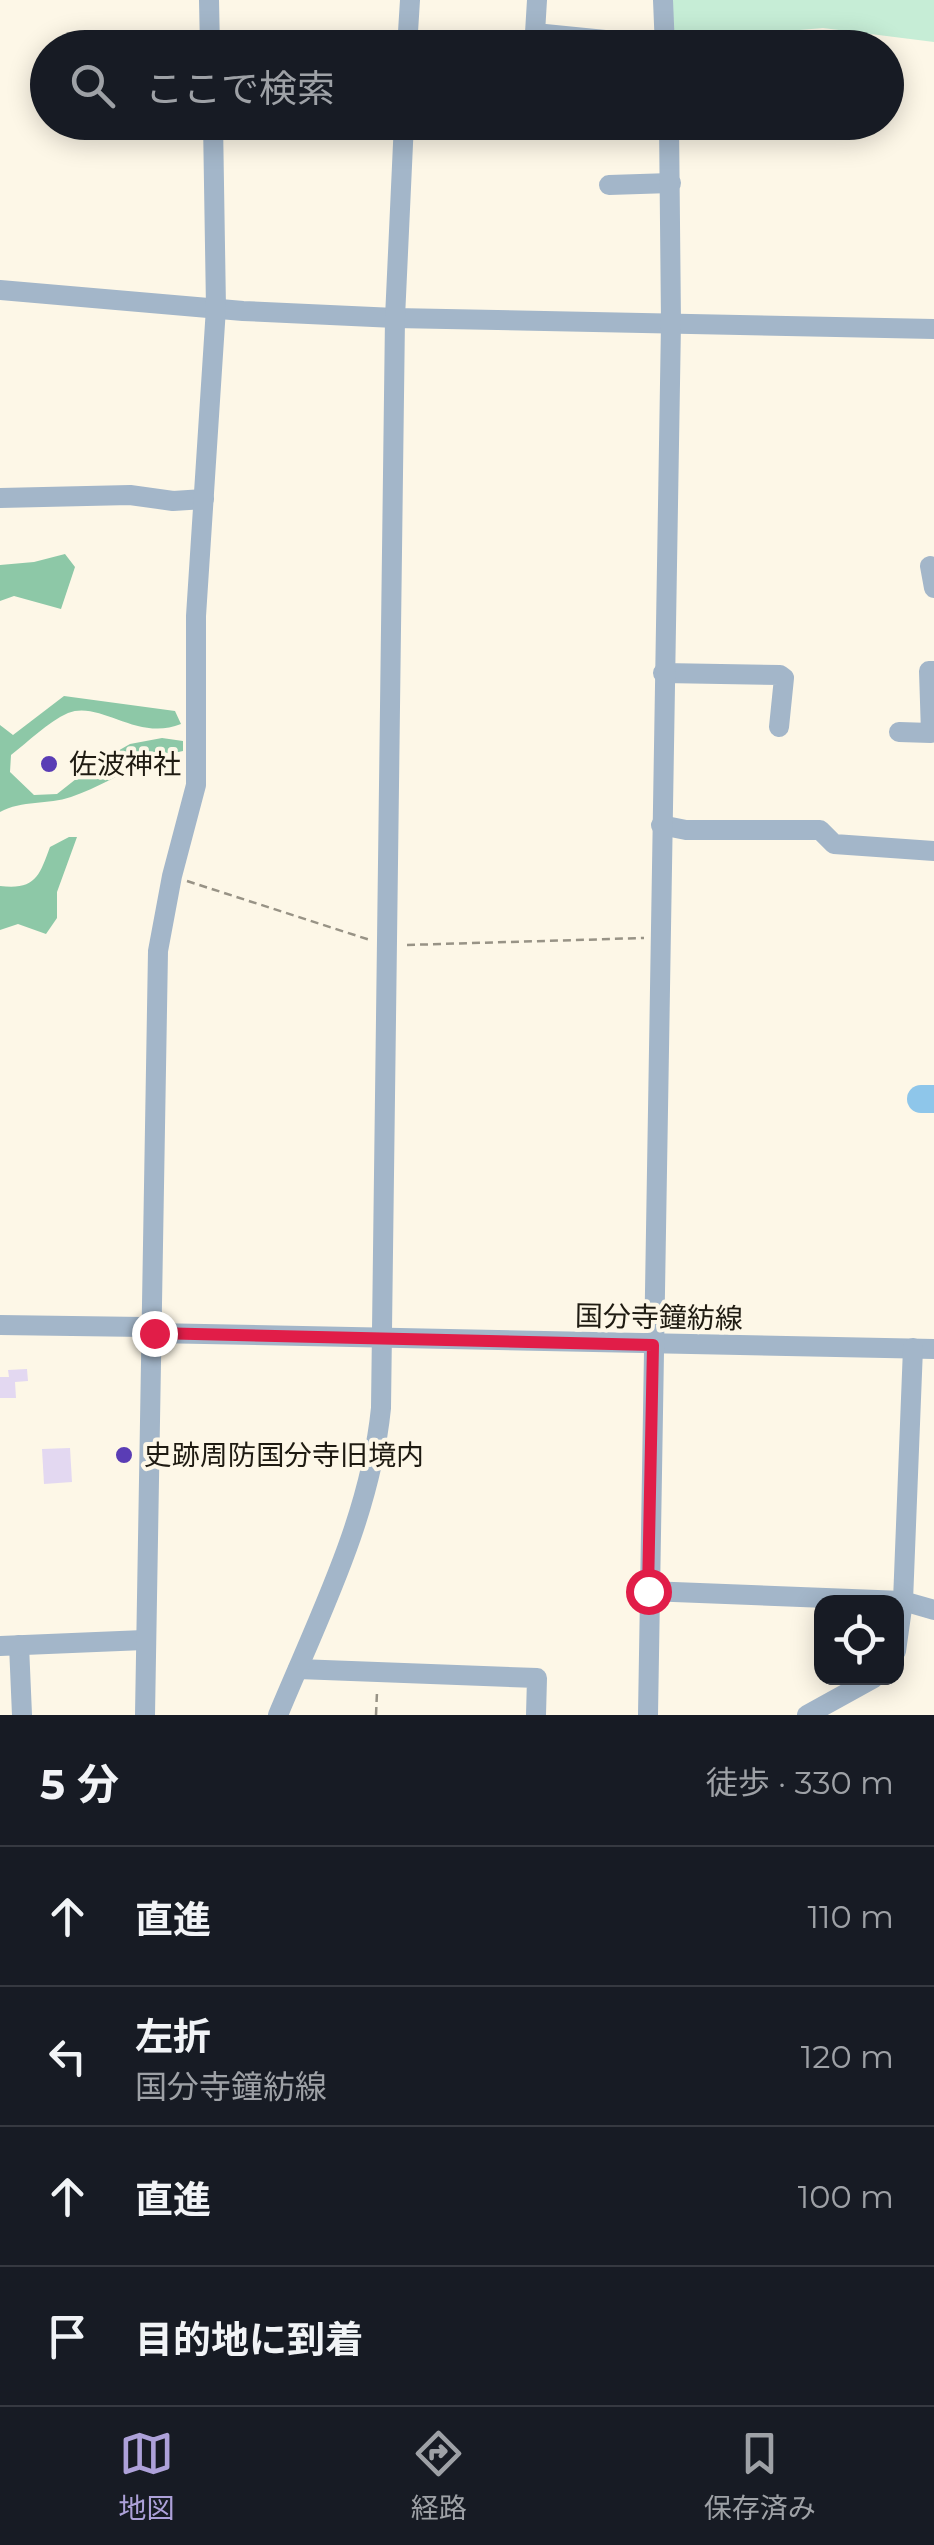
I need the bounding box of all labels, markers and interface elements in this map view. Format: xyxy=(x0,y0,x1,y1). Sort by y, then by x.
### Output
search box xyxy=(30,30,904,140)
icon: search xyxy=(65,58,120,113)
text: ここで検索 xyxy=(145,65,335,112)
place label: 佐波神社 xyxy=(69,747,181,781)
marker: 佐波神社 xyxy=(38,753,60,775)
street label: 国分寺鐘紡線 xyxy=(575,1299,743,1335)
route end xyxy=(132,1311,178,1357)
place label: 史跡周防国分寺旧境内 xyxy=(144,1438,424,1472)
marker: 史跡周防国分寺旧境内 xyxy=(113,1444,135,1466)
route start xyxy=(626,1569,672,1615)
map controls xyxy=(814,1595,904,1685)
button: locate xyxy=(814,1595,904,1685)
text: 5 分 xyxy=(40,1758,119,1810)
text: 徒歩 · 330 m xyxy=(706,1763,894,1802)
icon: ahead xyxy=(40,1889,95,1944)
text: 直進 xyxy=(135,1896,211,1943)
text: 110 m xyxy=(807,1897,894,1936)
text: 左折 xyxy=(135,2013,211,2060)
icon: left xyxy=(40,2029,95,2084)
text: 120 m xyxy=(801,2037,894,2076)
text: 国分寺鐘紡線 xyxy=(135,2067,327,2106)
icon: ahead xyxy=(40,2169,95,2224)
text: 直進 xyxy=(135,2176,211,2223)
text: 100 m xyxy=(798,2177,894,2216)
icon: arrive xyxy=(40,2309,95,2364)
text: 目的地に到着 xyxy=(135,2316,363,2363)
tab: 地図 xyxy=(118,2426,174,2526)
tab: 経路 xyxy=(411,2426,467,2526)
tab: 保存済み xyxy=(704,2426,816,2526)

